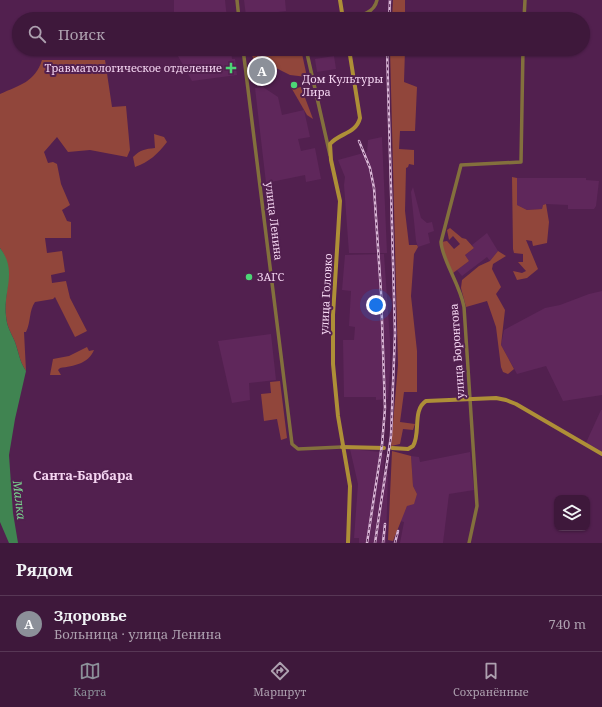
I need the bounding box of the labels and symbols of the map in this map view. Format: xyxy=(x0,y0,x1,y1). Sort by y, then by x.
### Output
pin: A xyxy=(249,56,275,86)
place label: Травматологическое отделение xyxy=(44,60,222,75)
marker: Травматологическое отделение xyxy=(225,62,237,74)
place label: Дом Культуры Лира xyxy=(302,71,383,99)
marker: Дом Культуры Лира xyxy=(289,80,299,90)
street label: улица Ленина xyxy=(262,181,287,261)
street label: улица Головко xyxy=(316,253,335,335)
place label: ЗАГС xyxy=(257,269,285,284)
marker: ЗАГС xyxy=(244,272,254,282)
your location xyxy=(366,295,386,315)
street label: улица Боронтова xyxy=(446,303,467,399)
district label: Санта-Барбара xyxy=(33,466,133,484)
water label: Малка xyxy=(9,478,30,521)

